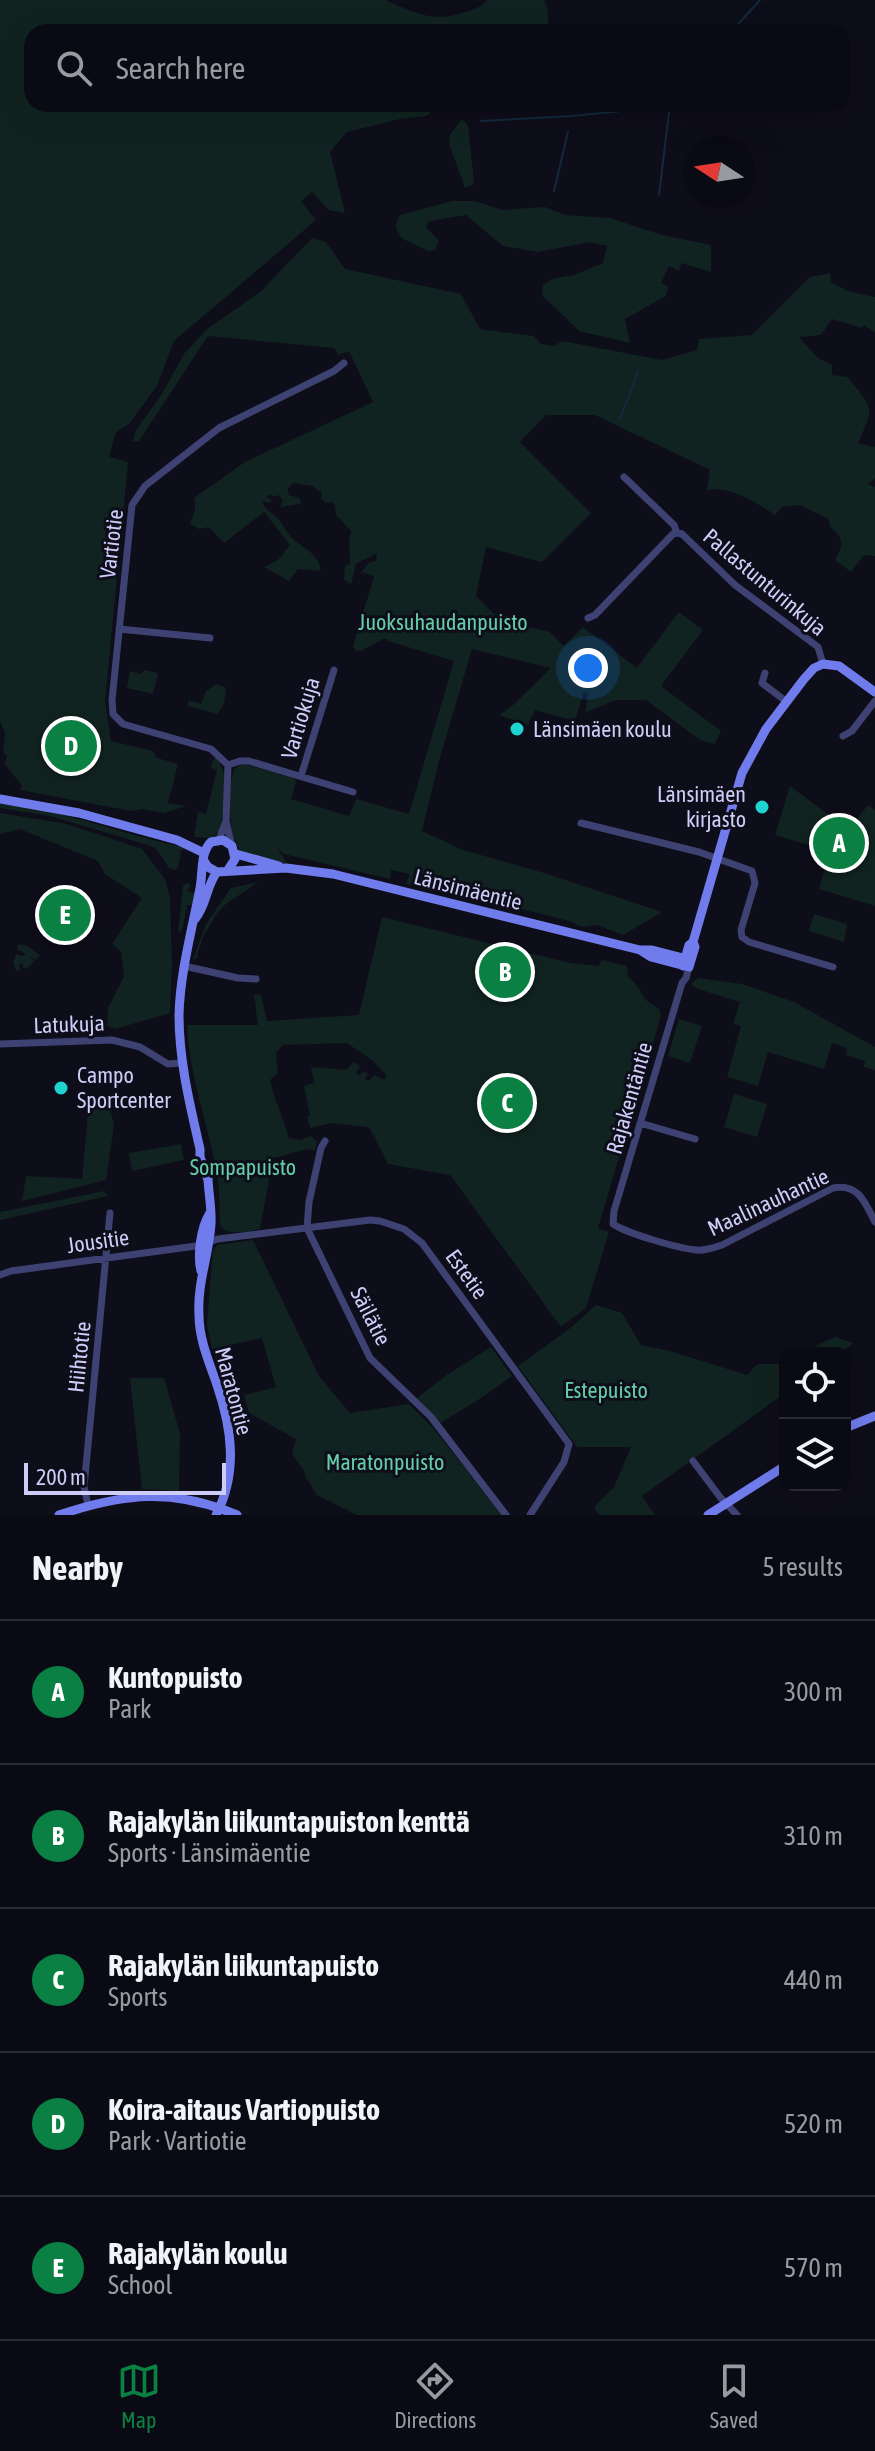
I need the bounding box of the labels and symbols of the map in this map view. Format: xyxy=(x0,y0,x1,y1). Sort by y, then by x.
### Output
north arrow xyxy=(683,136,755,208)
street label: Vartiotie xyxy=(94,508,128,580)
street label: Pallastunturinkuja xyxy=(698,523,832,641)
park label: Juoksuhaudanpuisto xyxy=(358,609,528,635)
your location xyxy=(568,648,608,688)
street label: Vartiokuja xyxy=(275,674,325,762)
pin: D xyxy=(45,716,97,776)
place label: Länsimäen koulu xyxy=(533,716,672,742)
marker: Länsimäen koulu xyxy=(508,720,526,738)
place label: Länsimäen kirjasto xyxy=(657,781,746,832)
marker: Länsimäen kirjasto xyxy=(753,798,771,816)
pin: A xyxy=(813,813,865,873)
street label: Länsimäentie xyxy=(411,863,525,915)
pin: E xyxy=(39,885,91,945)
pin: B xyxy=(479,942,531,1002)
street label: Latukuja xyxy=(33,1010,105,1038)
street label: Rajakentäntie xyxy=(601,1039,657,1157)
place label: Campo Sportcenter xyxy=(77,1062,171,1113)
pin: C xyxy=(481,1073,533,1133)
marker: Campo Sportcenter xyxy=(52,1079,70,1097)
park label: Sompapuisto xyxy=(190,1154,296,1180)
street label: Maalinauhantie xyxy=(703,1163,833,1241)
street label: Jousitie xyxy=(65,1224,131,1258)
street label: Estetie xyxy=(440,1244,494,1304)
street label: Säilätie xyxy=(345,1282,397,1350)
street label: Hiihtotie xyxy=(62,1320,96,1394)
street label: Maratontie xyxy=(210,1344,258,1438)
park label: Estepuisto xyxy=(564,1377,648,1403)
park label: Maratonpuisto xyxy=(326,1449,444,1475)
scale bar xyxy=(24,1459,226,1495)

